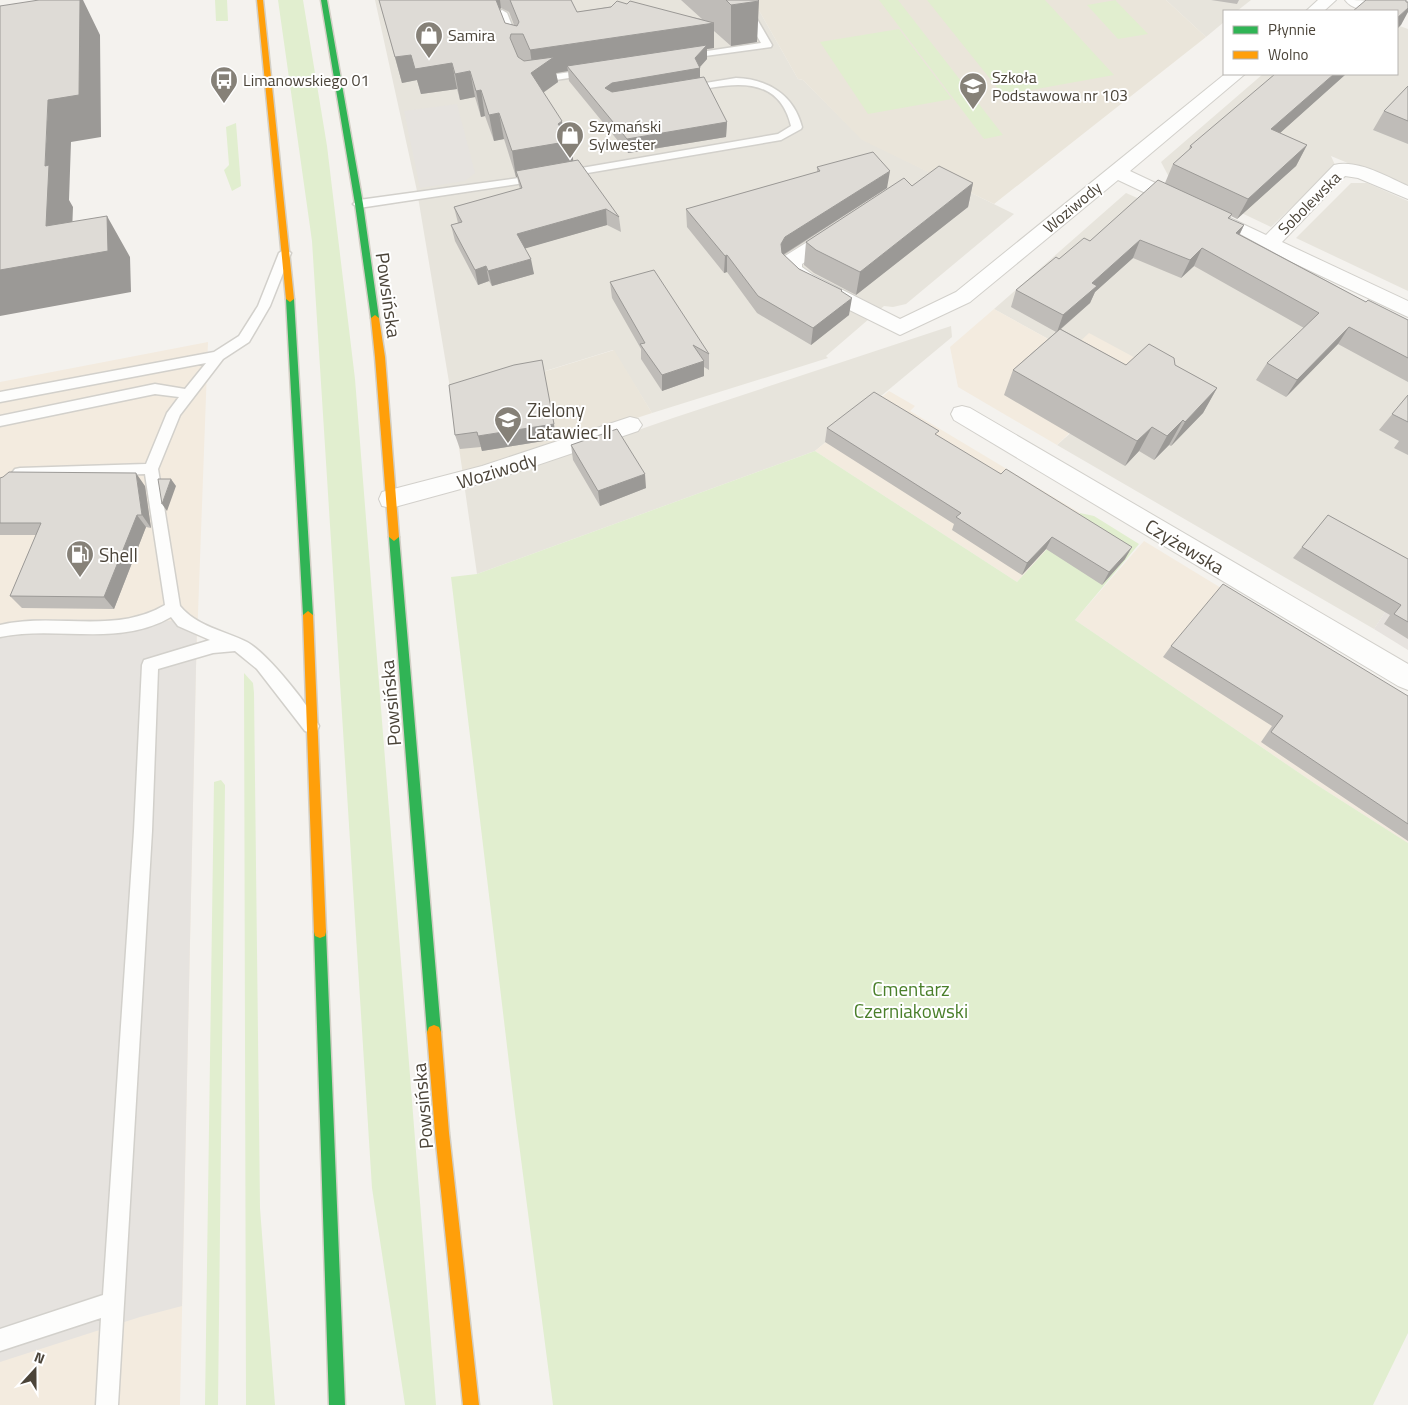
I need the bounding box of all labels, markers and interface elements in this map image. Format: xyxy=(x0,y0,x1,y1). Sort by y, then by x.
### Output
legend xyxy=(1223,10,1398,75)
text: Płynnie xyxy=(1268,18,1316,41)
shop icon: Samira xyxy=(414,20,444,59)
place label: Samira xyxy=(448,23,495,47)
text: Wolno xyxy=(1268,43,1308,66)
bus stop icon: Limanowskiego 01 xyxy=(209,65,239,104)
place label: Szkoła Podstawowa nr 103 xyxy=(992,65,1128,107)
place label: Limanowskiego 01 xyxy=(243,68,369,92)
school or university icon: Szkoła Podstawowa nr 103 xyxy=(958,71,988,110)
place label: Szymański Sylwester xyxy=(589,114,661,156)
shop icon: Szymański Sylwester xyxy=(555,120,585,159)
street label: Sobolewska xyxy=(1272,166,1346,240)
street label: Woziwody xyxy=(1038,175,1107,239)
street label: Powsińska xyxy=(369,250,409,340)
place label: Zielony Latawiec II xyxy=(527,395,612,446)
school or university icon: Zielony Latawiec II xyxy=(493,405,523,444)
street label: Woziwody xyxy=(453,444,541,496)
street label: Czyżewska xyxy=(1140,511,1231,581)
fuel station icon: Shell xyxy=(65,539,95,578)
place label: Shell xyxy=(99,540,138,569)
street label: Powsińska xyxy=(372,658,408,747)
park label: Cmentarz Czerniakowski xyxy=(854,974,968,1025)
street label: Powsińska xyxy=(404,1061,440,1150)
north arrow xyxy=(10,1345,60,1395)
text: N xyxy=(32,1346,48,1369)

